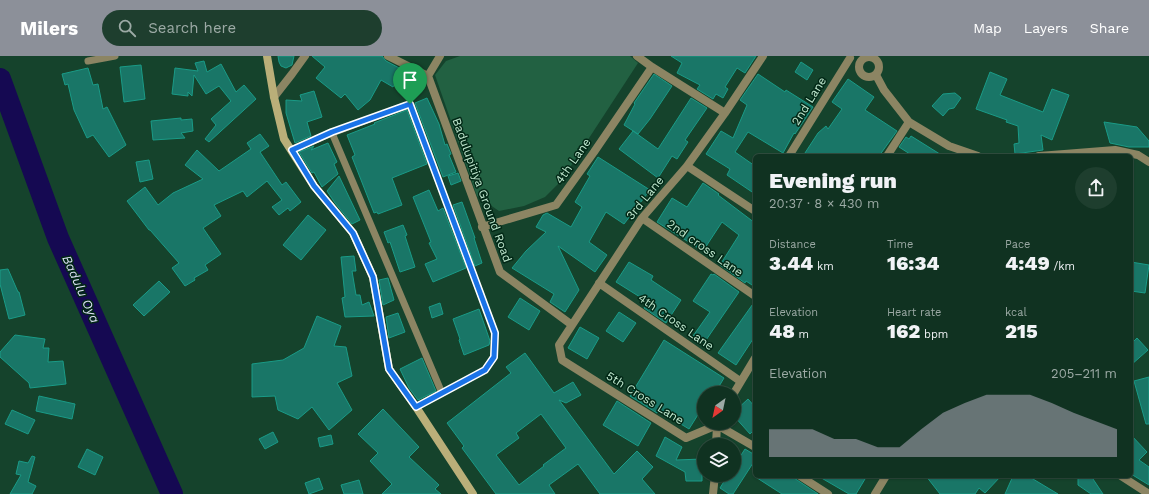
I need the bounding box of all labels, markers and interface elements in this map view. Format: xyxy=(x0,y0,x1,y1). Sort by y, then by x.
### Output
search box xyxy=(102,10,382,46)
text: Milers xyxy=(20,17,78,40)
icon: search xyxy=(116,17,138,39)
text: Search here xyxy=(148,19,236,37)
text: Map xyxy=(973,20,1002,36)
text: Layers xyxy=(1024,20,1068,36)
text: Share xyxy=(1090,20,1129,36)
pin xyxy=(393,63,427,104)
icon: arrive xyxy=(399,69,421,91)
street label: 2nd Lane xyxy=(789,74,829,128)
street label: Badulupitiya Ground Road xyxy=(449,116,515,264)
street label: 4th Lane xyxy=(552,136,594,186)
button: share xyxy=(1075,167,1117,209)
text: Evening run xyxy=(769,168,897,193)
street label: 3rd Lane xyxy=(623,173,667,222)
text: 20:37 · 8 × 430 m xyxy=(769,196,879,211)
street label: 2nd cross Lane xyxy=(664,217,746,280)
text: Distance xyxy=(769,238,816,251)
text: Time xyxy=(887,238,913,251)
text: Pace xyxy=(1005,238,1030,251)
text: 3.44 xyxy=(769,251,813,275)
text: 16:34 xyxy=(887,251,940,275)
text: 4:49 xyxy=(1005,251,1050,275)
water label: Badulu Oya xyxy=(59,253,103,325)
text: km xyxy=(813,260,834,273)
text: /km xyxy=(1050,260,1075,273)
street label: 4th Cross Lane xyxy=(636,291,717,353)
text: Elevation xyxy=(769,306,818,319)
text: Heart rate xyxy=(887,306,941,319)
text: kcal xyxy=(1005,306,1027,319)
text: 48 xyxy=(769,319,795,343)
text: 162 xyxy=(887,319,920,343)
text: 215 xyxy=(1005,319,1038,343)
text: m xyxy=(795,328,809,341)
text: bpm xyxy=(920,328,948,341)
text: Elevation xyxy=(769,366,827,381)
text: 205–211 m xyxy=(1051,366,1117,381)
street label: 5th Cross Lane xyxy=(604,369,686,427)
north arrow xyxy=(697,386,741,430)
map controls xyxy=(697,386,741,482)
button: layers xyxy=(697,438,741,482)

